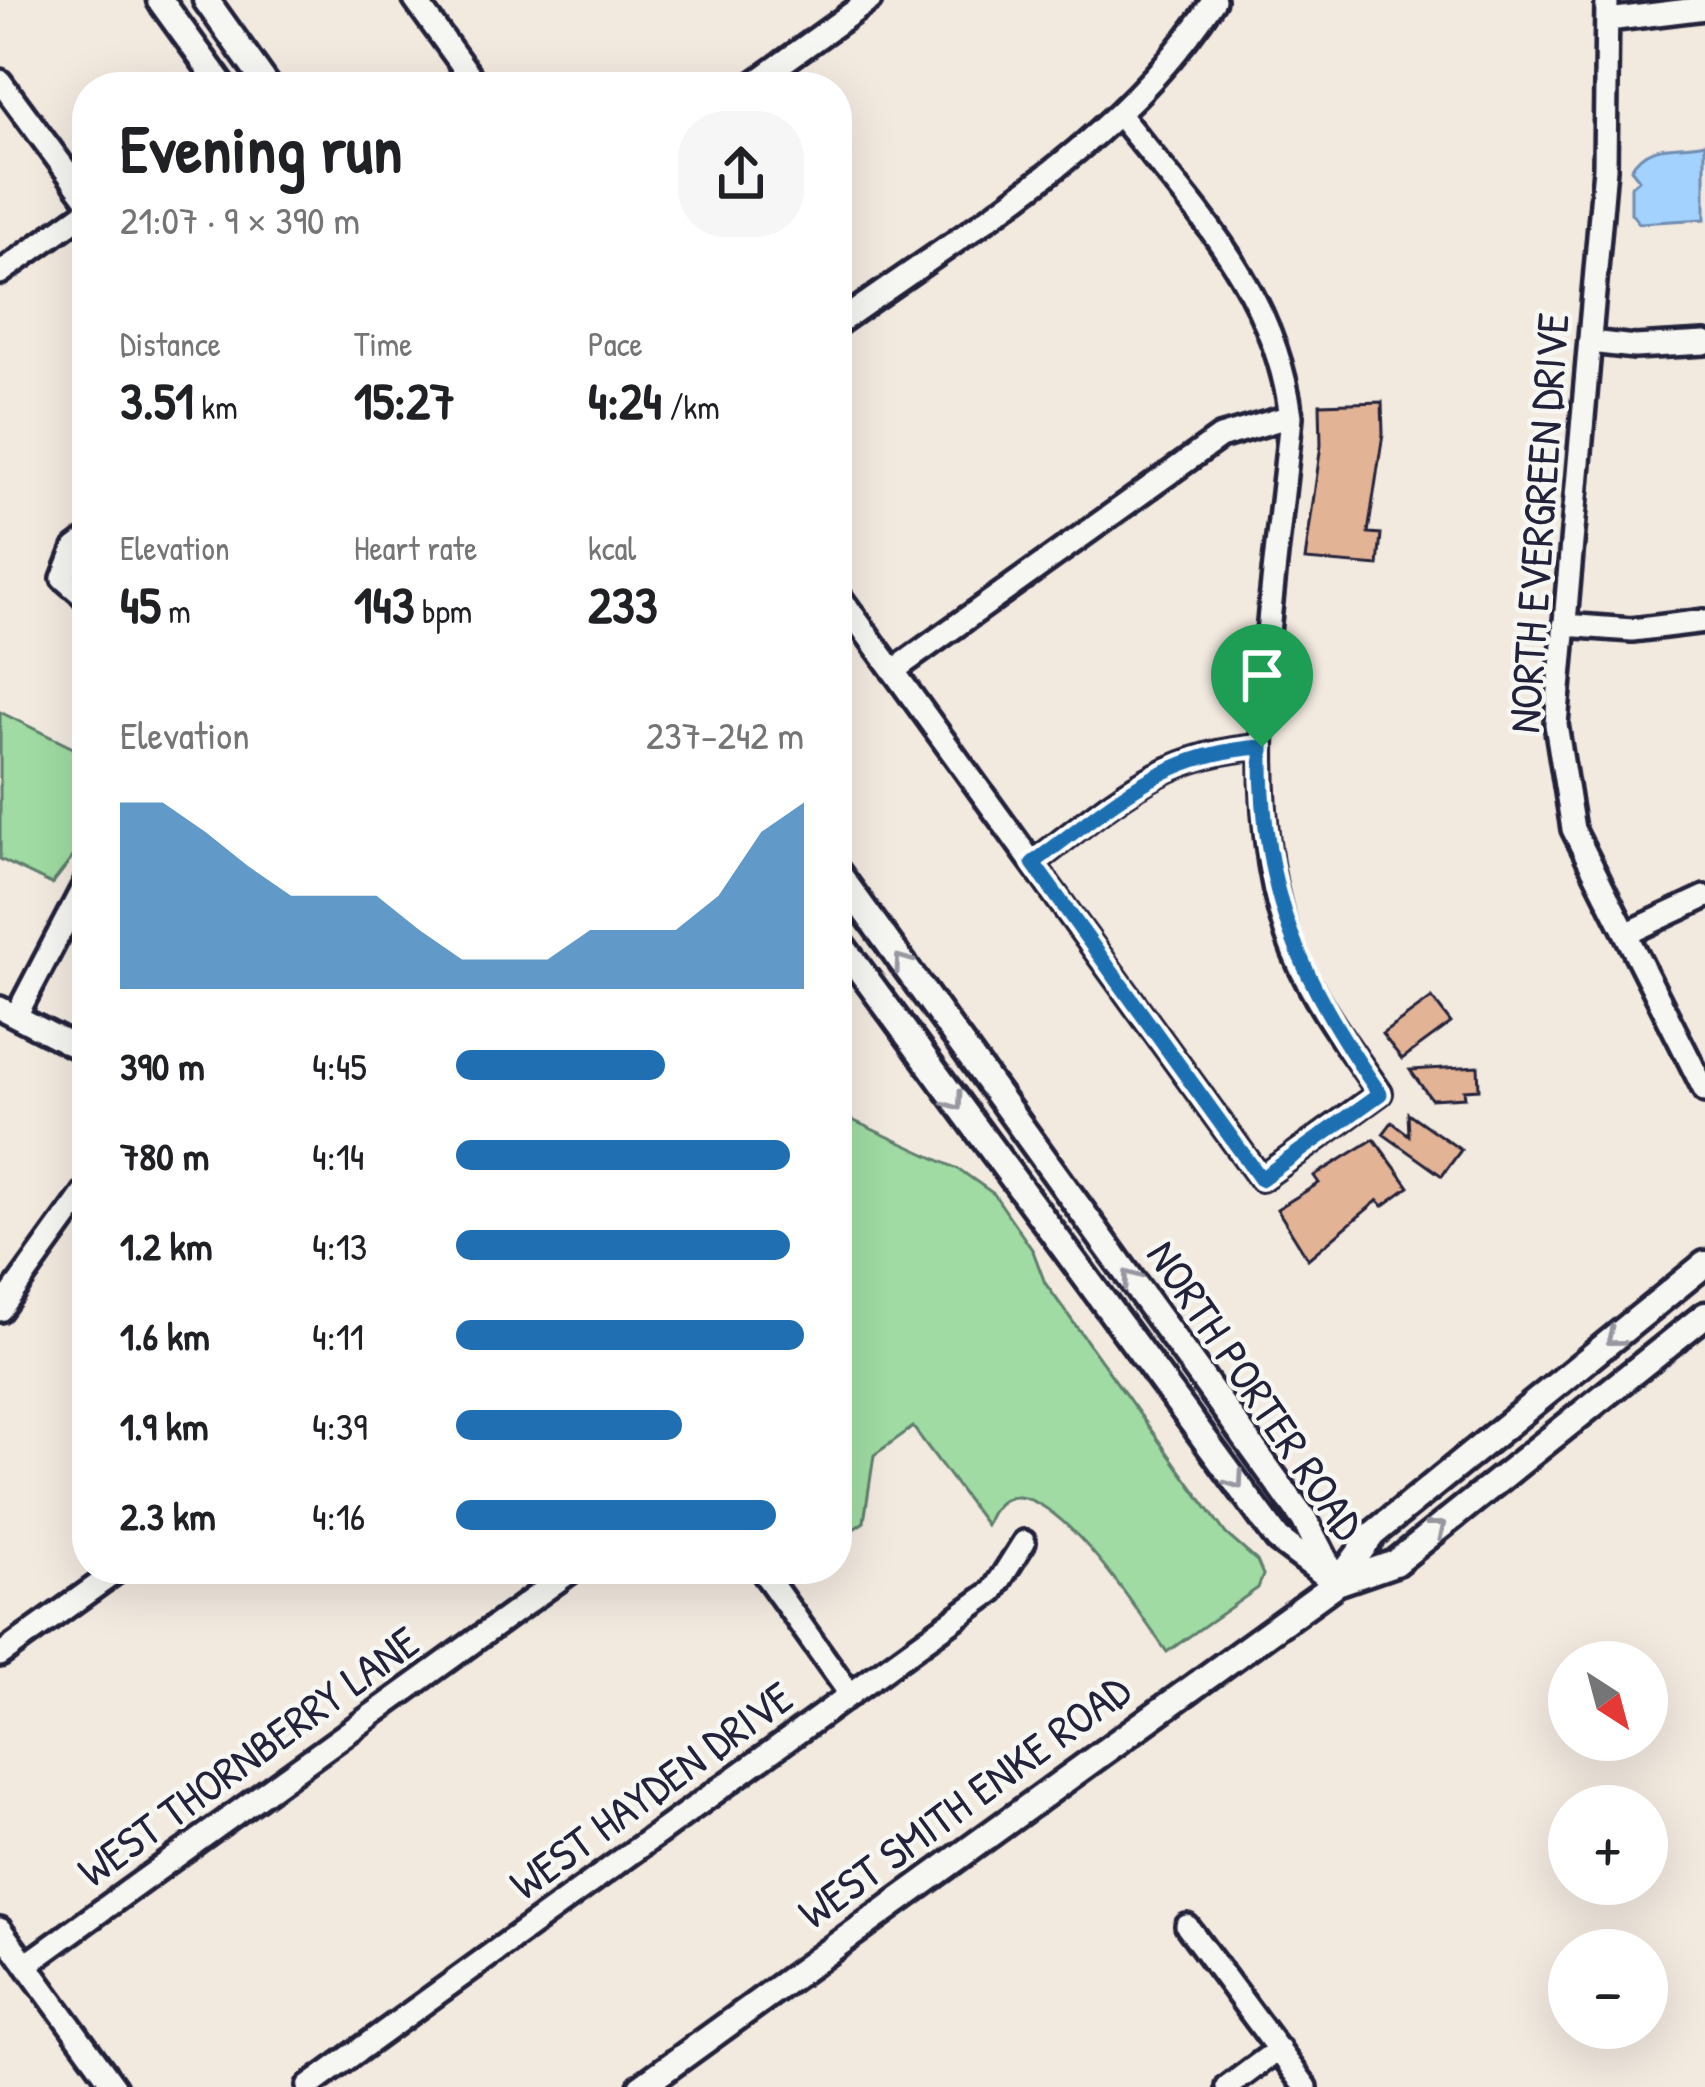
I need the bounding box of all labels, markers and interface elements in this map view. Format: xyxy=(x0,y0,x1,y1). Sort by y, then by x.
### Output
text: Evening run xyxy=(120,103,402,193)
button: share xyxy=(678,111,804,237)
text: 21:07 · 9 × 390 m xyxy=(120,193,360,246)
street label: NORTH EVERGREEN DRIVE xyxy=(1492,311,1583,735)
text: Distance xyxy=(120,322,221,366)
text: Time xyxy=(354,322,412,366)
text: Pace xyxy=(588,322,643,366)
text: 3.51 xyxy=(120,366,194,435)
text: 15:27 xyxy=(354,366,455,435)
text: 4:24 xyxy=(588,366,662,435)
text: km xyxy=(194,385,238,429)
text: /km xyxy=(662,385,720,429)
text: Elevation xyxy=(120,526,230,570)
text: Heart rate xyxy=(354,526,477,570)
text: kcal xyxy=(588,526,636,570)
text: 45 xyxy=(120,570,161,639)
text: 143 xyxy=(354,570,415,639)
text: 233 xyxy=(588,570,658,639)
text: m xyxy=(161,589,191,633)
text: bpm xyxy=(415,589,472,633)
pin xyxy=(1211,624,1313,747)
icon: arrive xyxy=(1229,642,1295,708)
text: Elevation xyxy=(120,708,250,761)
text: 237–242 m xyxy=(646,708,804,761)
one-way arrow xyxy=(895,954,917,975)
text: 390 m xyxy=(120,1039,205,1092)
text: 4:45 xyxy=(312,1039,367,1092)
one-way arrow xyxy=(941,1089,963,1111)
text: 780 m xyxy=(120,1129,209,1182)
text: 4:14 xyxy=(312,1129,364,1182)
text: 1.2 km xyxy=(120,1219,212,1272)
text: 4:13 xyxy=(312,1219,367,1272)
street label: NORTH PORTER ROAD xyxy=(1133,1228,1380,1552)
one-way arrow xyxy=(1123,1270,1145,1292)
text: 1.6 km xyxy=(120,1309,210,1362)
text: 4:11 xyxy=(312,1309,364,1362)
one-way arrow xyxy=(1606,1324,1628,1345)
text: 1.9 km xyxy=(120,1399,209,1452)
text: 4:39 xyxy=(312,1399,367,1452)
one-way arrow xyxy=(1222,1468,1244,1489)
text: 2.3 km xyxy=(120,1489,216,1542)
text: 4:16 xyxy=(312,1489,365,1542)
one-way arrow xyxy=(1425,1521,1447,1542)
street label: WEST THORNBERRY LANE xyxy=(65,1611,431,1900)
north arrow xyxy=(1548,1641,1668,1761)
map controls xyxy=(1548,1641,1668,2049)
street label: WEST SMITH ENKE ROAD xyxy=(785,1659,1143,1942)
street label: WEST HAYDEN DRIVE xyxy=(497,1666,805,1913)
button: + xyxy=(1548,1785,1668,1905)
button: − xyxy=(1548,1929,1668,2049)

